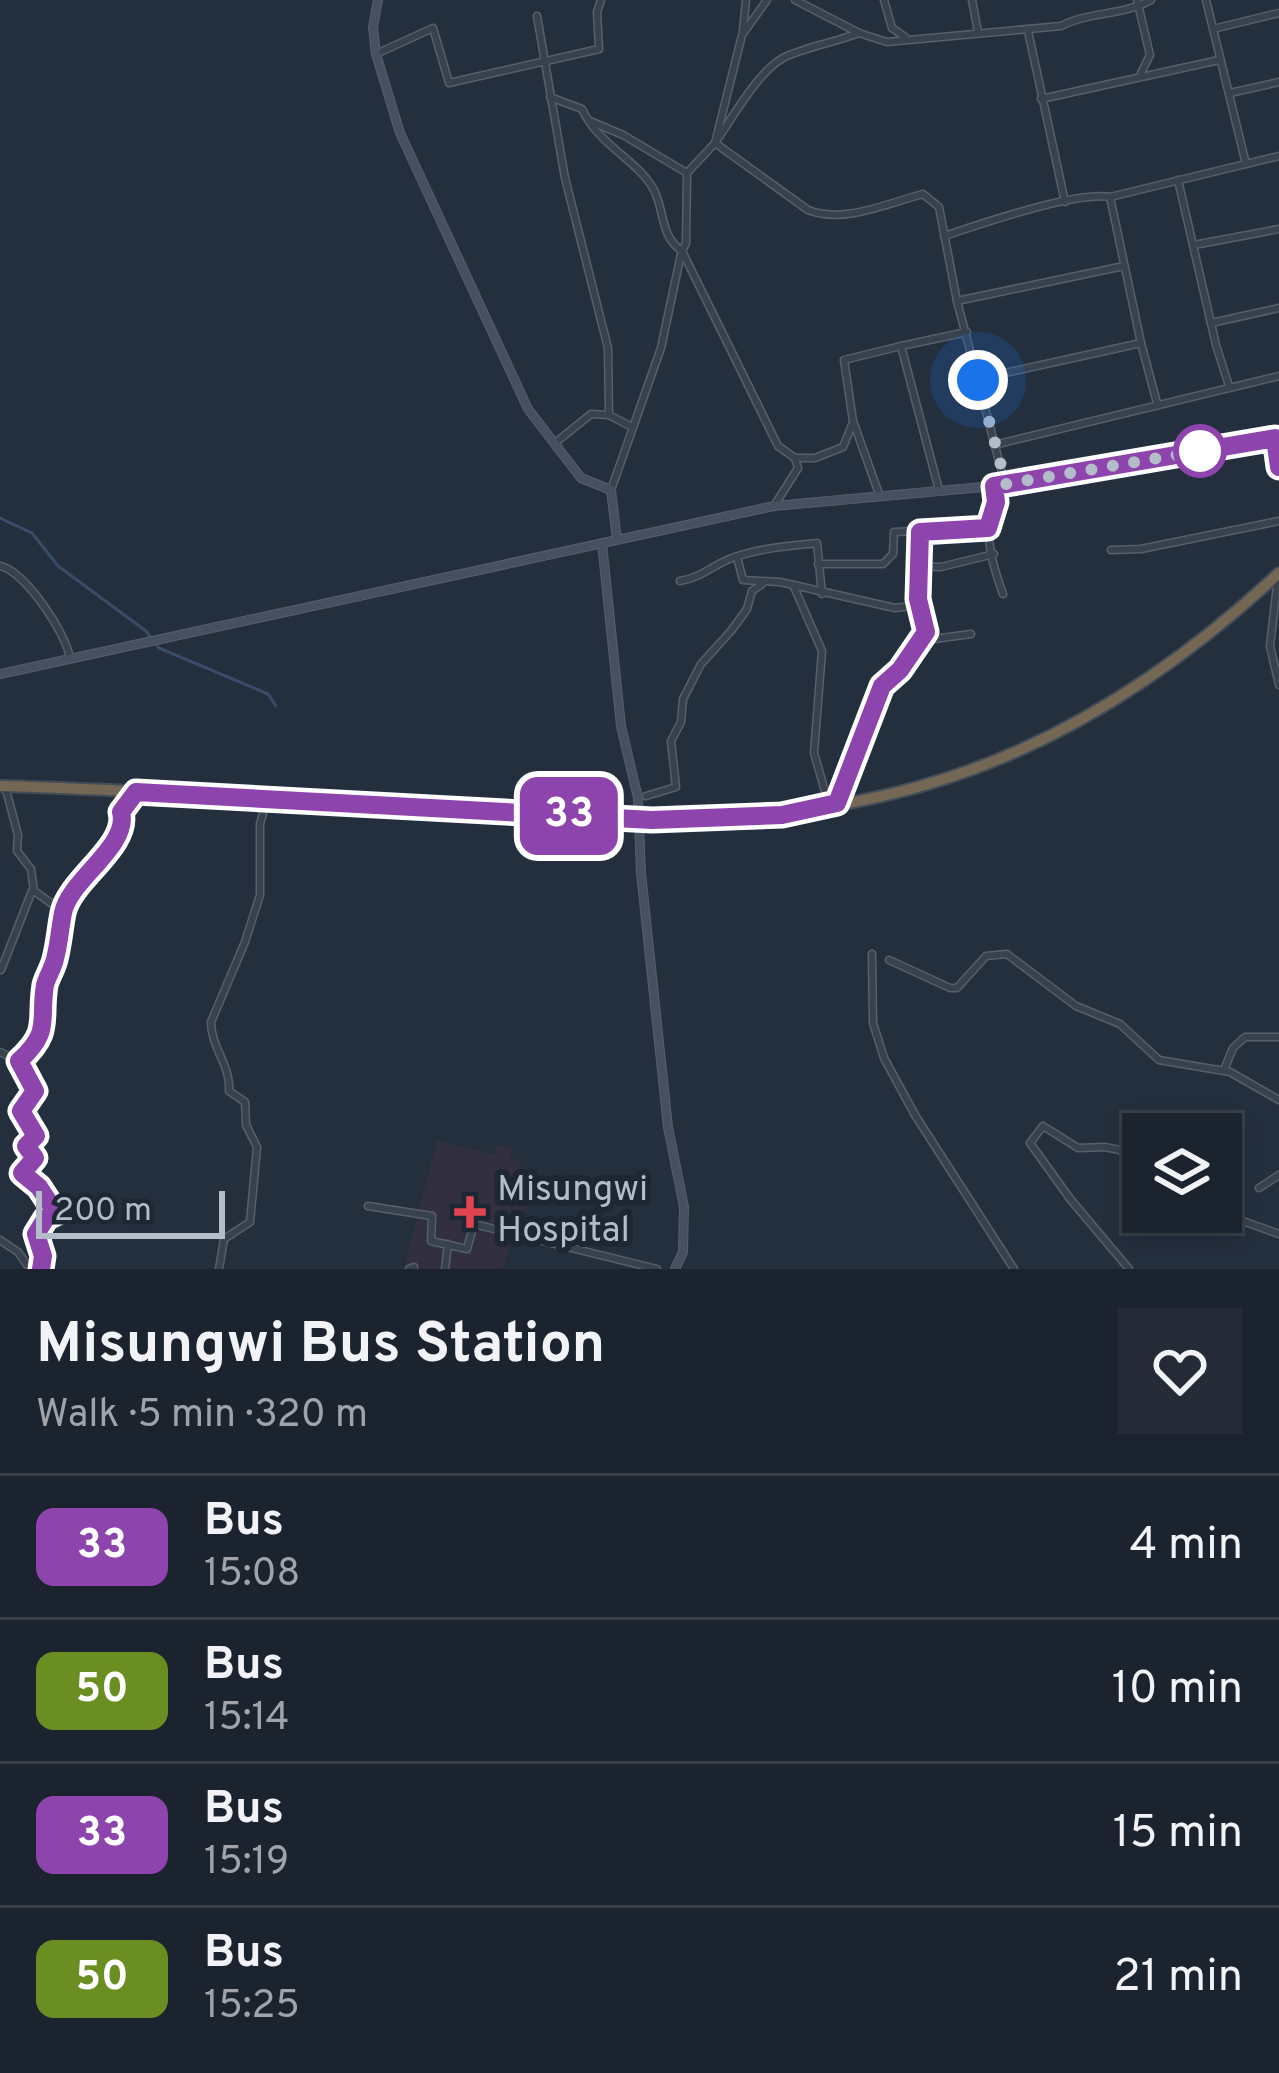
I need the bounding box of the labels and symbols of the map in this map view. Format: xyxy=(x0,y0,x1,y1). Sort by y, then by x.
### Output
your location xyxy=(948,350,1008,410)
unlabelled marker xyxy=(1175,426,1225,476)
line badge: 33 xyxy=(515,777,623,855)
place label: Misungwi Hospital xyxy=(497,1168,648,1255)
scale bar xyxy=(36,1185,225,1238)
marker: Misungwi Hospital xyxy=(454,1196,486,1228)

